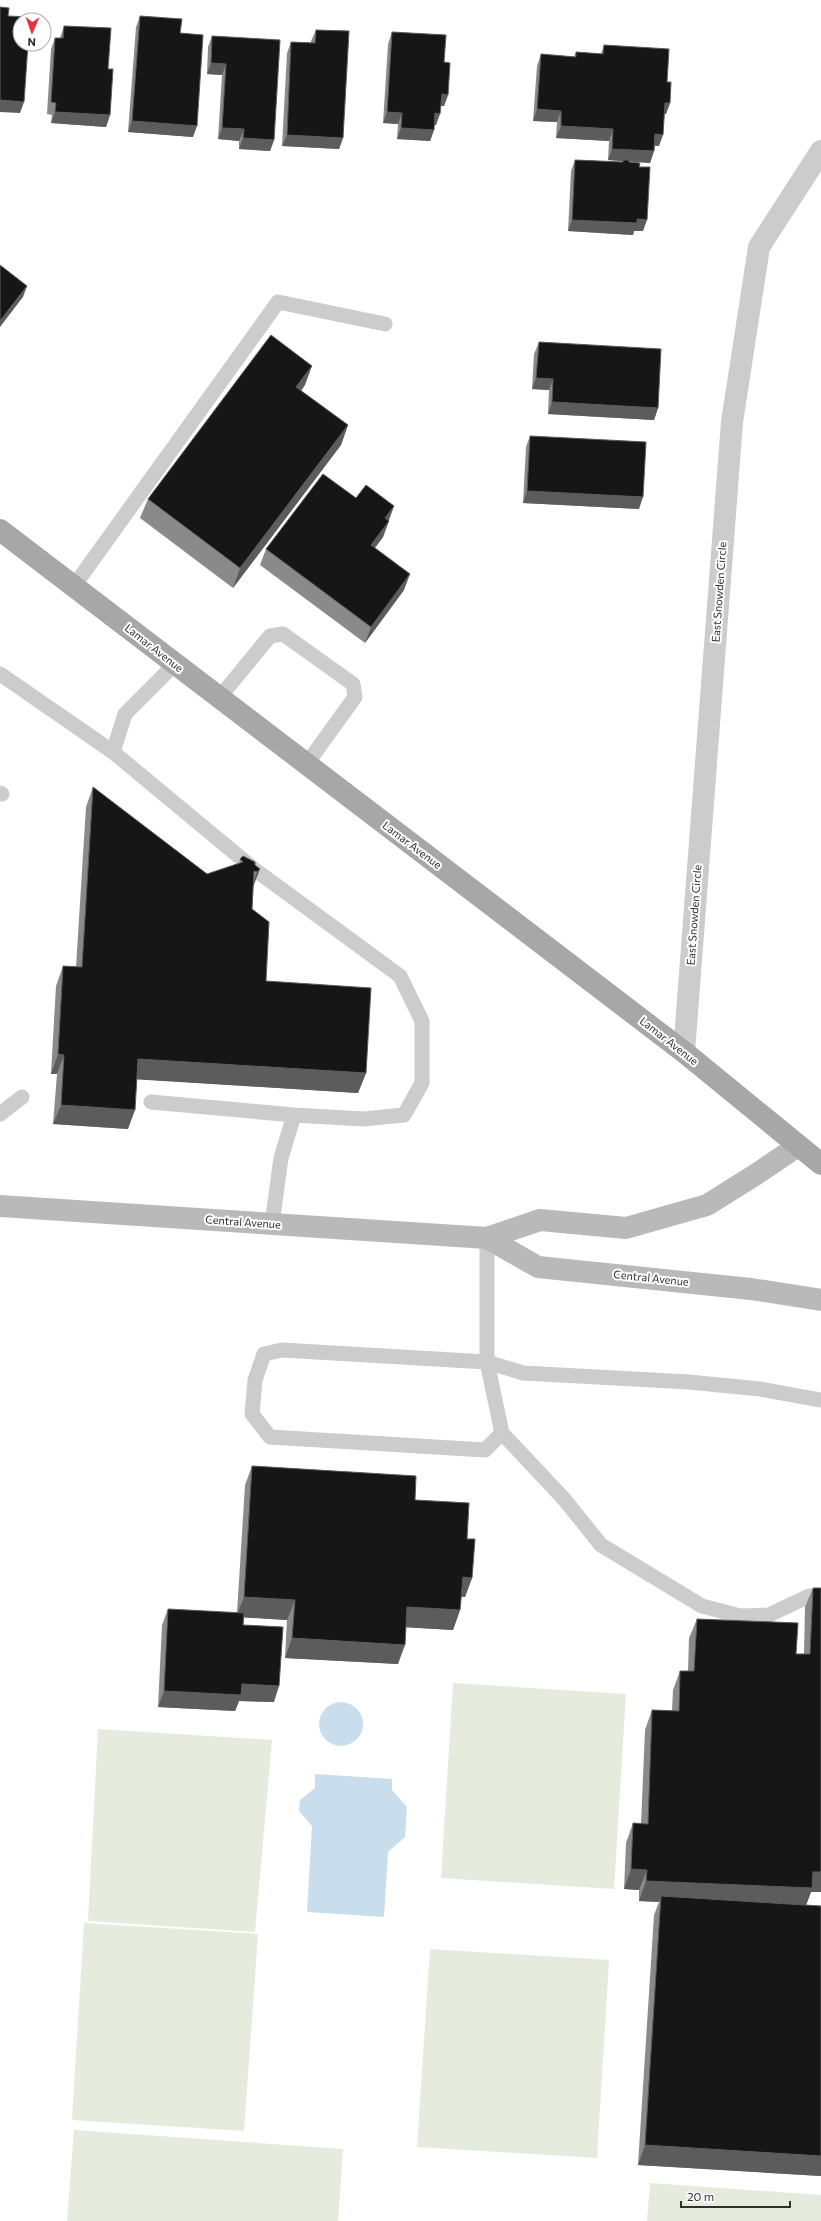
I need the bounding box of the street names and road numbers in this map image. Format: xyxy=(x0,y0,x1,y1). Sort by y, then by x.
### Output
street label: East Snowden Circle xyxy=(708,541,729,643)
street label: Lamar Avenue xyxy=(122,621,186,675)
street label: Lamar Avenue xyxy=(380,818,445,871)
street label: East Snowden Circle xyxy=(683,864,704,966)
street label: Lamar Avenue xyxy=(637,1014,701,1068)
street label: Central Avenue xyxy=(205,1212,281,1231)
street label: Central Avenue xyxy=(613,1267,690,1288)

